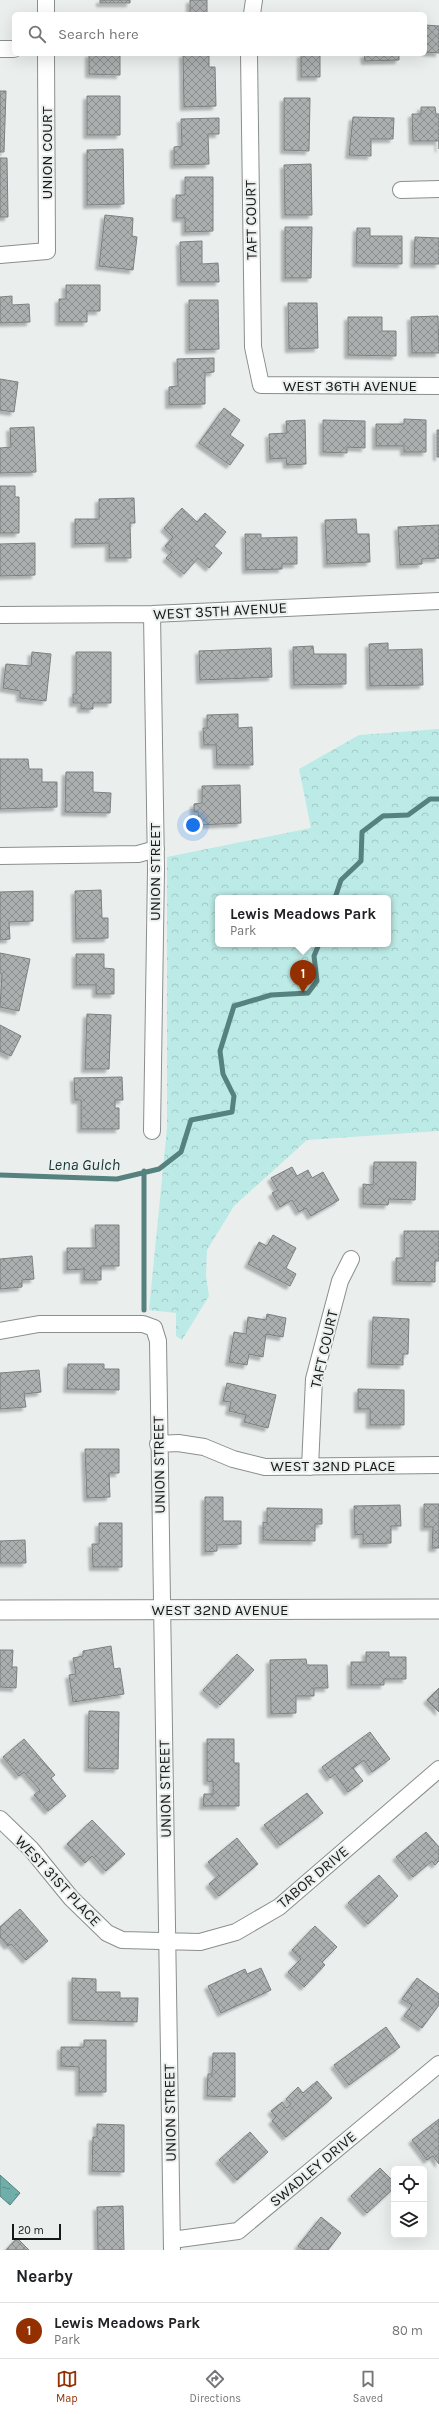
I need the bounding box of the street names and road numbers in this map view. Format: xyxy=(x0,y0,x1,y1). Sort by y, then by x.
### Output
street label: UNION COURT xyxy=(38,106,56,200)
street label: TAFT COURT xyxy=(241,179,261,260)
street label: WEST 36TH AVENUE xyxy=(283,377,417,395)
street label: WEST 35TH AVENUE xyxy=(153,599,287,623)
street label: UNION STREET xyxy=(146,823,164,921)
street label: TAFT COURT xyxy=(306,1308,342,1390)
street label: UNION STREET xyxy=(149,1415,169,1514)
street label: WEST 32ND PLACE xyxy=(271,1457,395,1475)
street label: WEST 32ND AVENUE xyxy=(152,1601,288,1619)
street label: UNION STREET xyxy=(155,1739,175,1838)
street label: WEST 31ST PLACE xyxy=(11,1832,105,1930)
street label: TABOR DRIVE xyxy=(274,1842,352,1912)
street label: UNION STREET xyxy=(160,2063,180,2162)
street label: SWADLEY DRIVE xyxy=(266,2127,360,2211)

